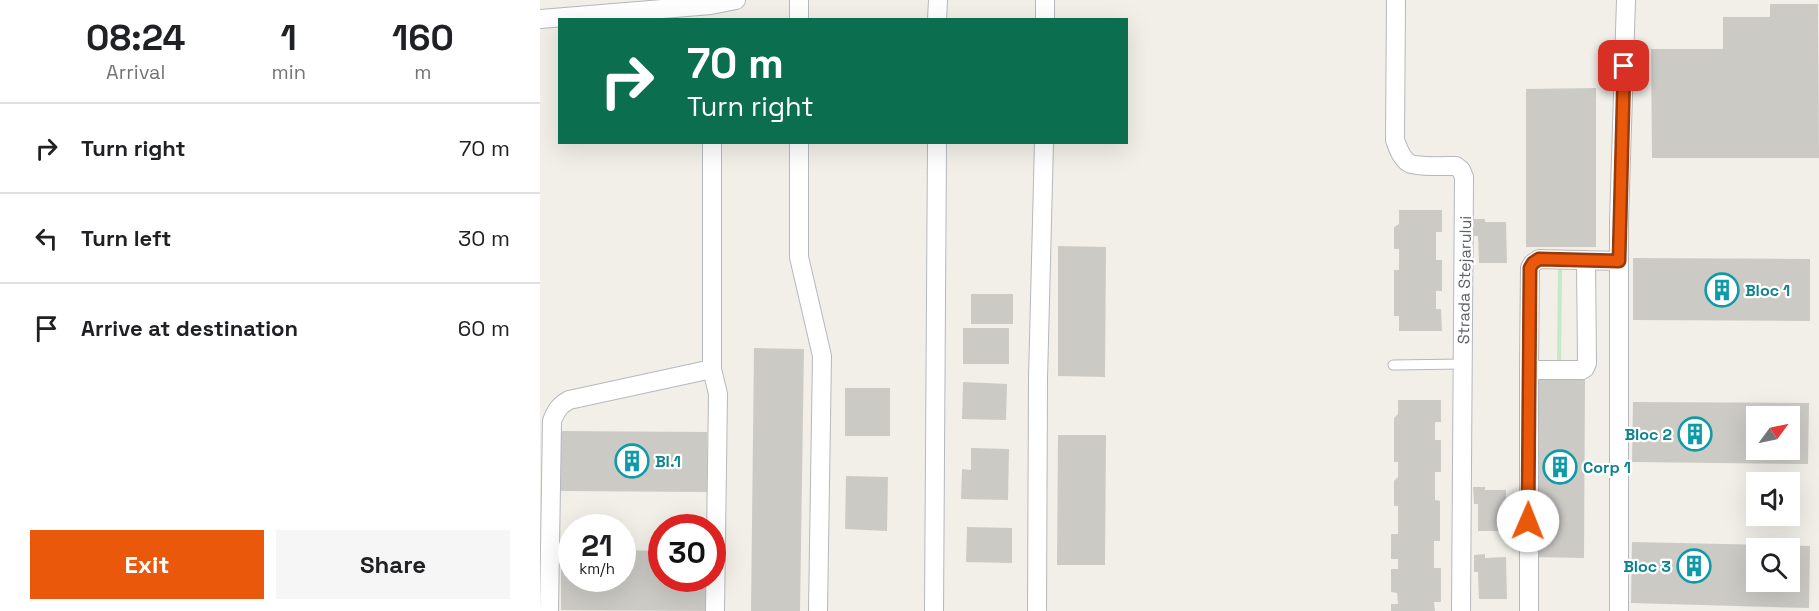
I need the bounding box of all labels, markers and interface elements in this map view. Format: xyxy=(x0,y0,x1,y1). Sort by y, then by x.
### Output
text: 08:24 xyxy=(86,15,185,61)
text: 1 xyxy=(281,15,297,61)
text: 160 xyxy=(392,15,454,61)
text: 70 m xyxy=(687,37,784,90)
pin xyxy=(1598,40,1649,91)
icon: right xyxy=(588,42,666,120)
icon: arrive xyxy=(1607,49,1640,82)
text: Arrival xyxy=(106,59,166,85)
text: min xyxy=(272,59,306,85)
text: m xyxy=(414,59,432,85)
text: Turn right xyxy=(687,89,814,124)
icon: right xyxy=(30,132,63,165)
text: Turn right xyxy=(81,134,186,162)
text: 70 m xyxy=(459,134,510,162)
street label: Strada Stejarului xyxy=(1453,216,1476,344)
icon: left xyxy=(30,222,63,255)
text: Turn left xyxy=(81,224,171,252)
text: 30 m xyxy=(458,224,510,252)
building icon: Bloc 1 xyxy=(1704,272,1740,308)
place label: Bloc 1 xyxy=(1745,280,1790,301)
icon: arrive xyxy=(30,312,63,345)
text: Arrive at destination xyxy=(81,314,298,342)
text: 60 m xyxy=(458,314,510,342)
north arrow xyxy=(1746,406,1800,460)
map controls xyxy=(1746,406,1800,592)
building icon: Bloc 2 xyxy=(1677,416,1713,452)
place label: Bloc 2 xyxy=(1624,424,1672,445)
building icon: Bl.1 xyxy=(614,443,650,479)
building icon: Corp 1 xyxy=(1542,449,1578,485)
place label: Bl.1 xyxy=(655,451,681,472)
place label: Corp 1 xyxy=(1583,457,1631,478)
button: sound xyxy=(1746,472,1800,526)
position arrow xyxy=(1496,489,1560,553)
speed limit sign: 30 xyxy=(648,514,726,592)
text: 21 xyxy=(581,526,613,565)
button: Exit xyxy=(30,530,264,599)
button: Share xyxy=(276,530,510,599)
button: search xyxy=(1746,538,1800,592)
building icon: Bloc 3 xyxy=(1676,548,1712,584)
place label: Bloc 3 xyxy=(1623,556,1671,577)
text: km/h xyxy=(579,559,615,578)

